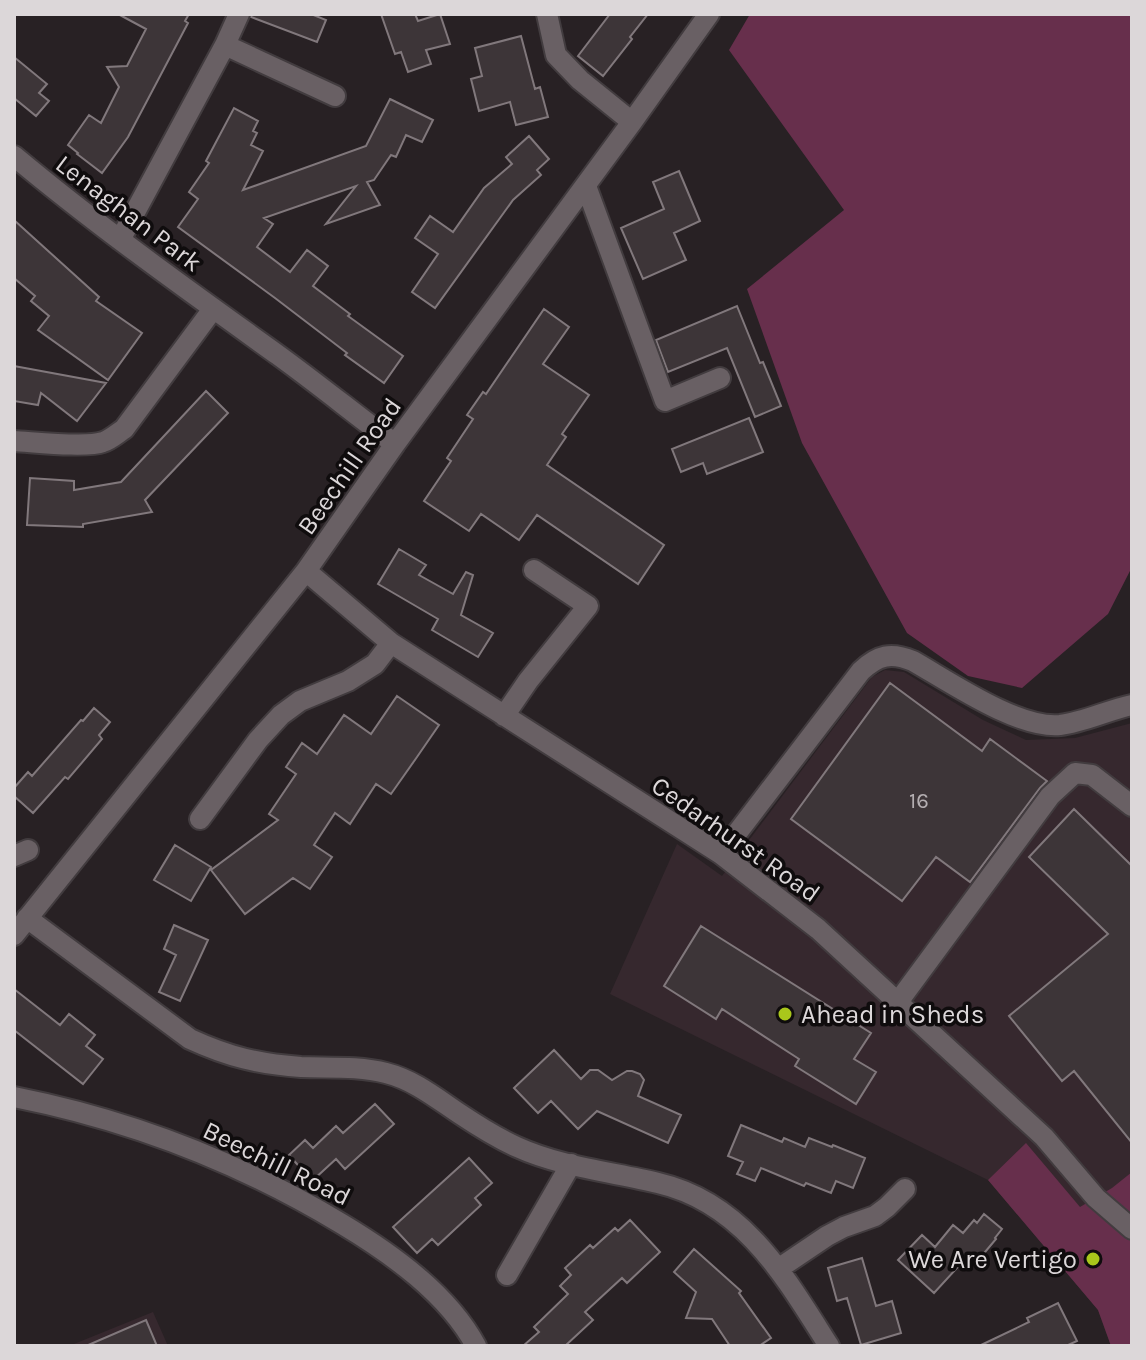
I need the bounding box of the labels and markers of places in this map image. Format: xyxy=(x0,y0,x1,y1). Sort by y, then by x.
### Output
place label: Ahead in Sheds xyxy=(801,999,984,1030)
marker: Ahead in Sheds xyxy=(776,1005,794,1023)
place label: We Are Vertigo xyxy=(908,1244,1077,1275)
marker: We Are Vertigo xyxy=(1084,1250,1102,1268)

